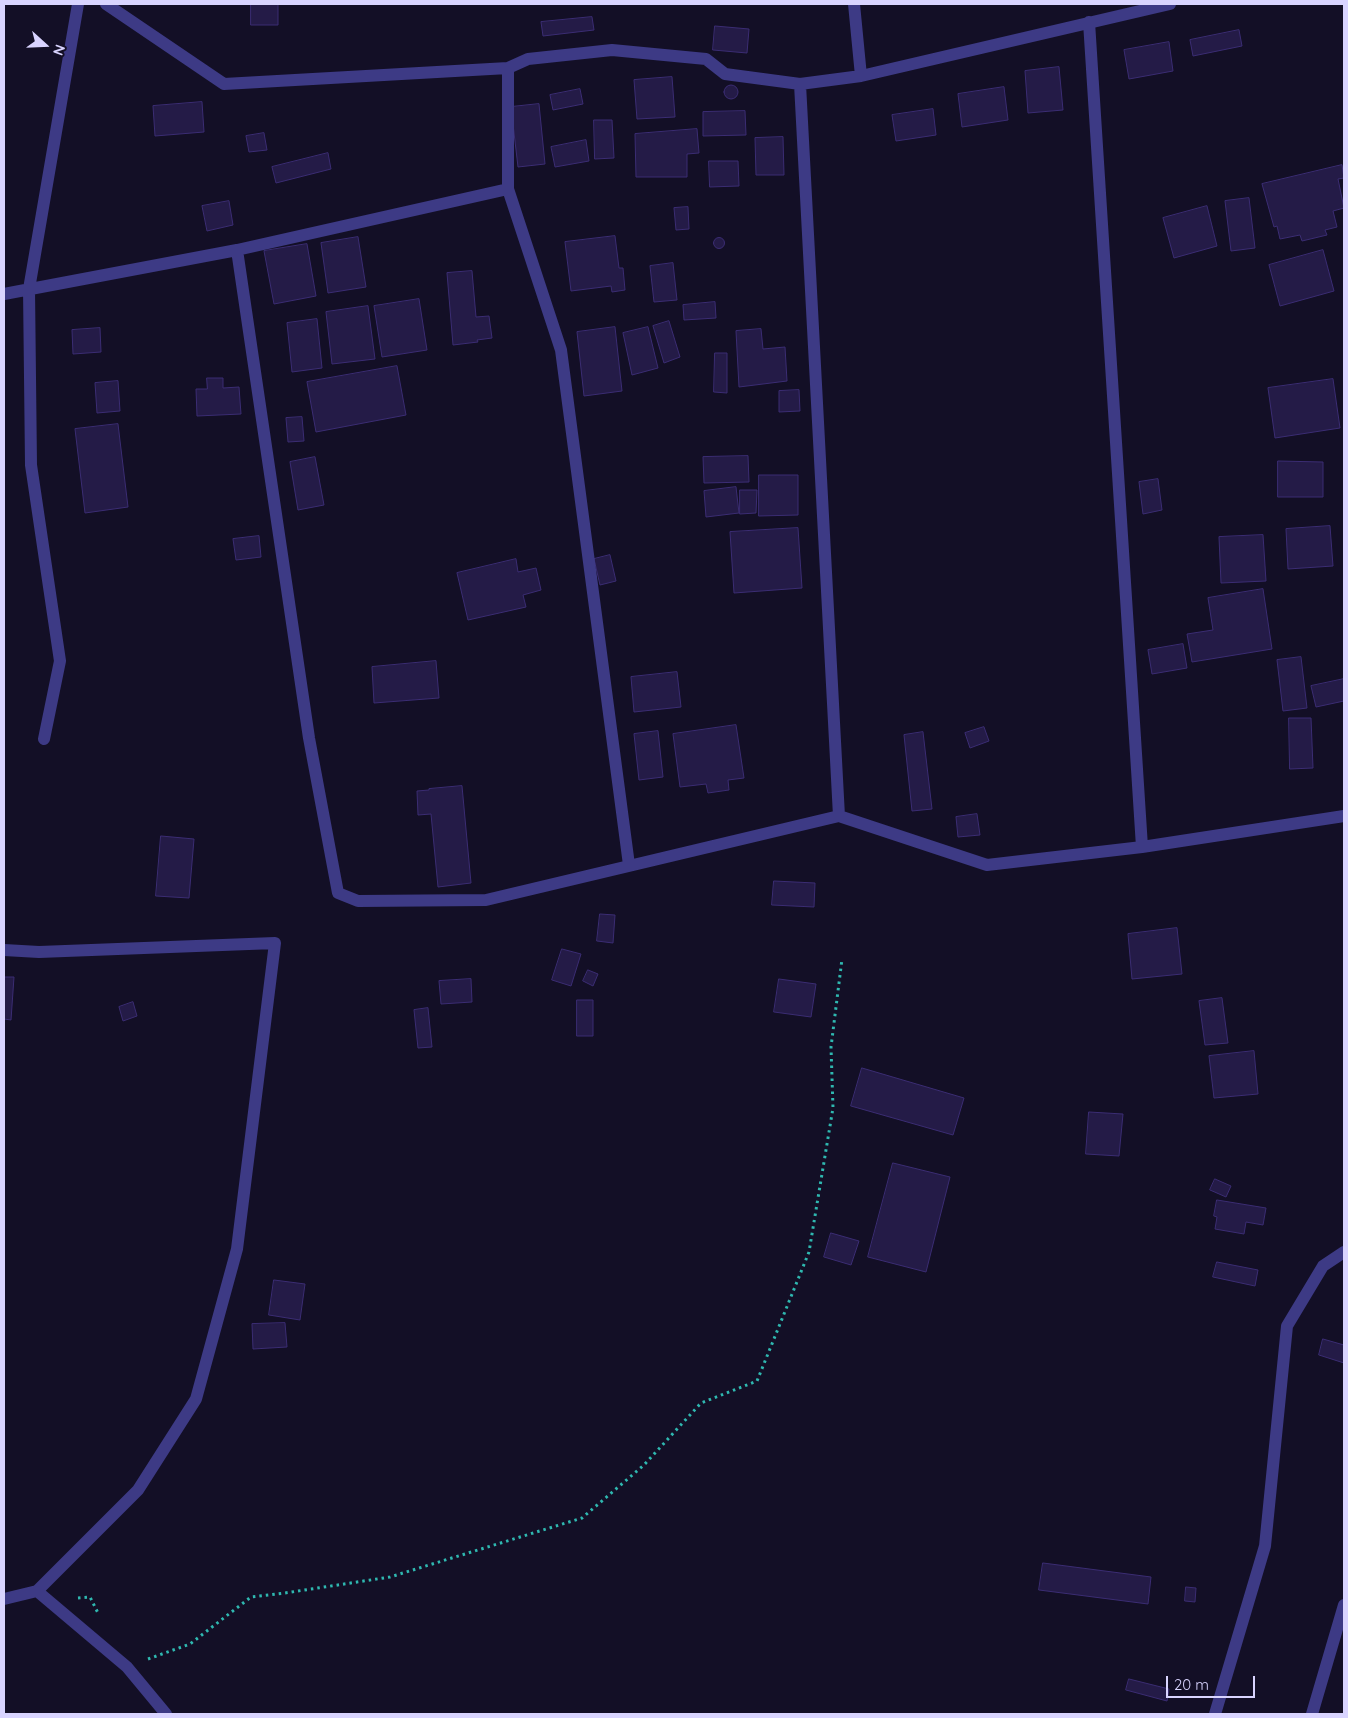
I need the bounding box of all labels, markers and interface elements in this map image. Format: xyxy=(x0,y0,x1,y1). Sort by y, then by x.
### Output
north arrow xyxy=(20,20,70,70)
text: N xyxy=(49,42,69,58)
scale bar xyxy=(1168,1666,1257,1698)
text: 20 m xyxy=(1174,1675,1209,1694)

